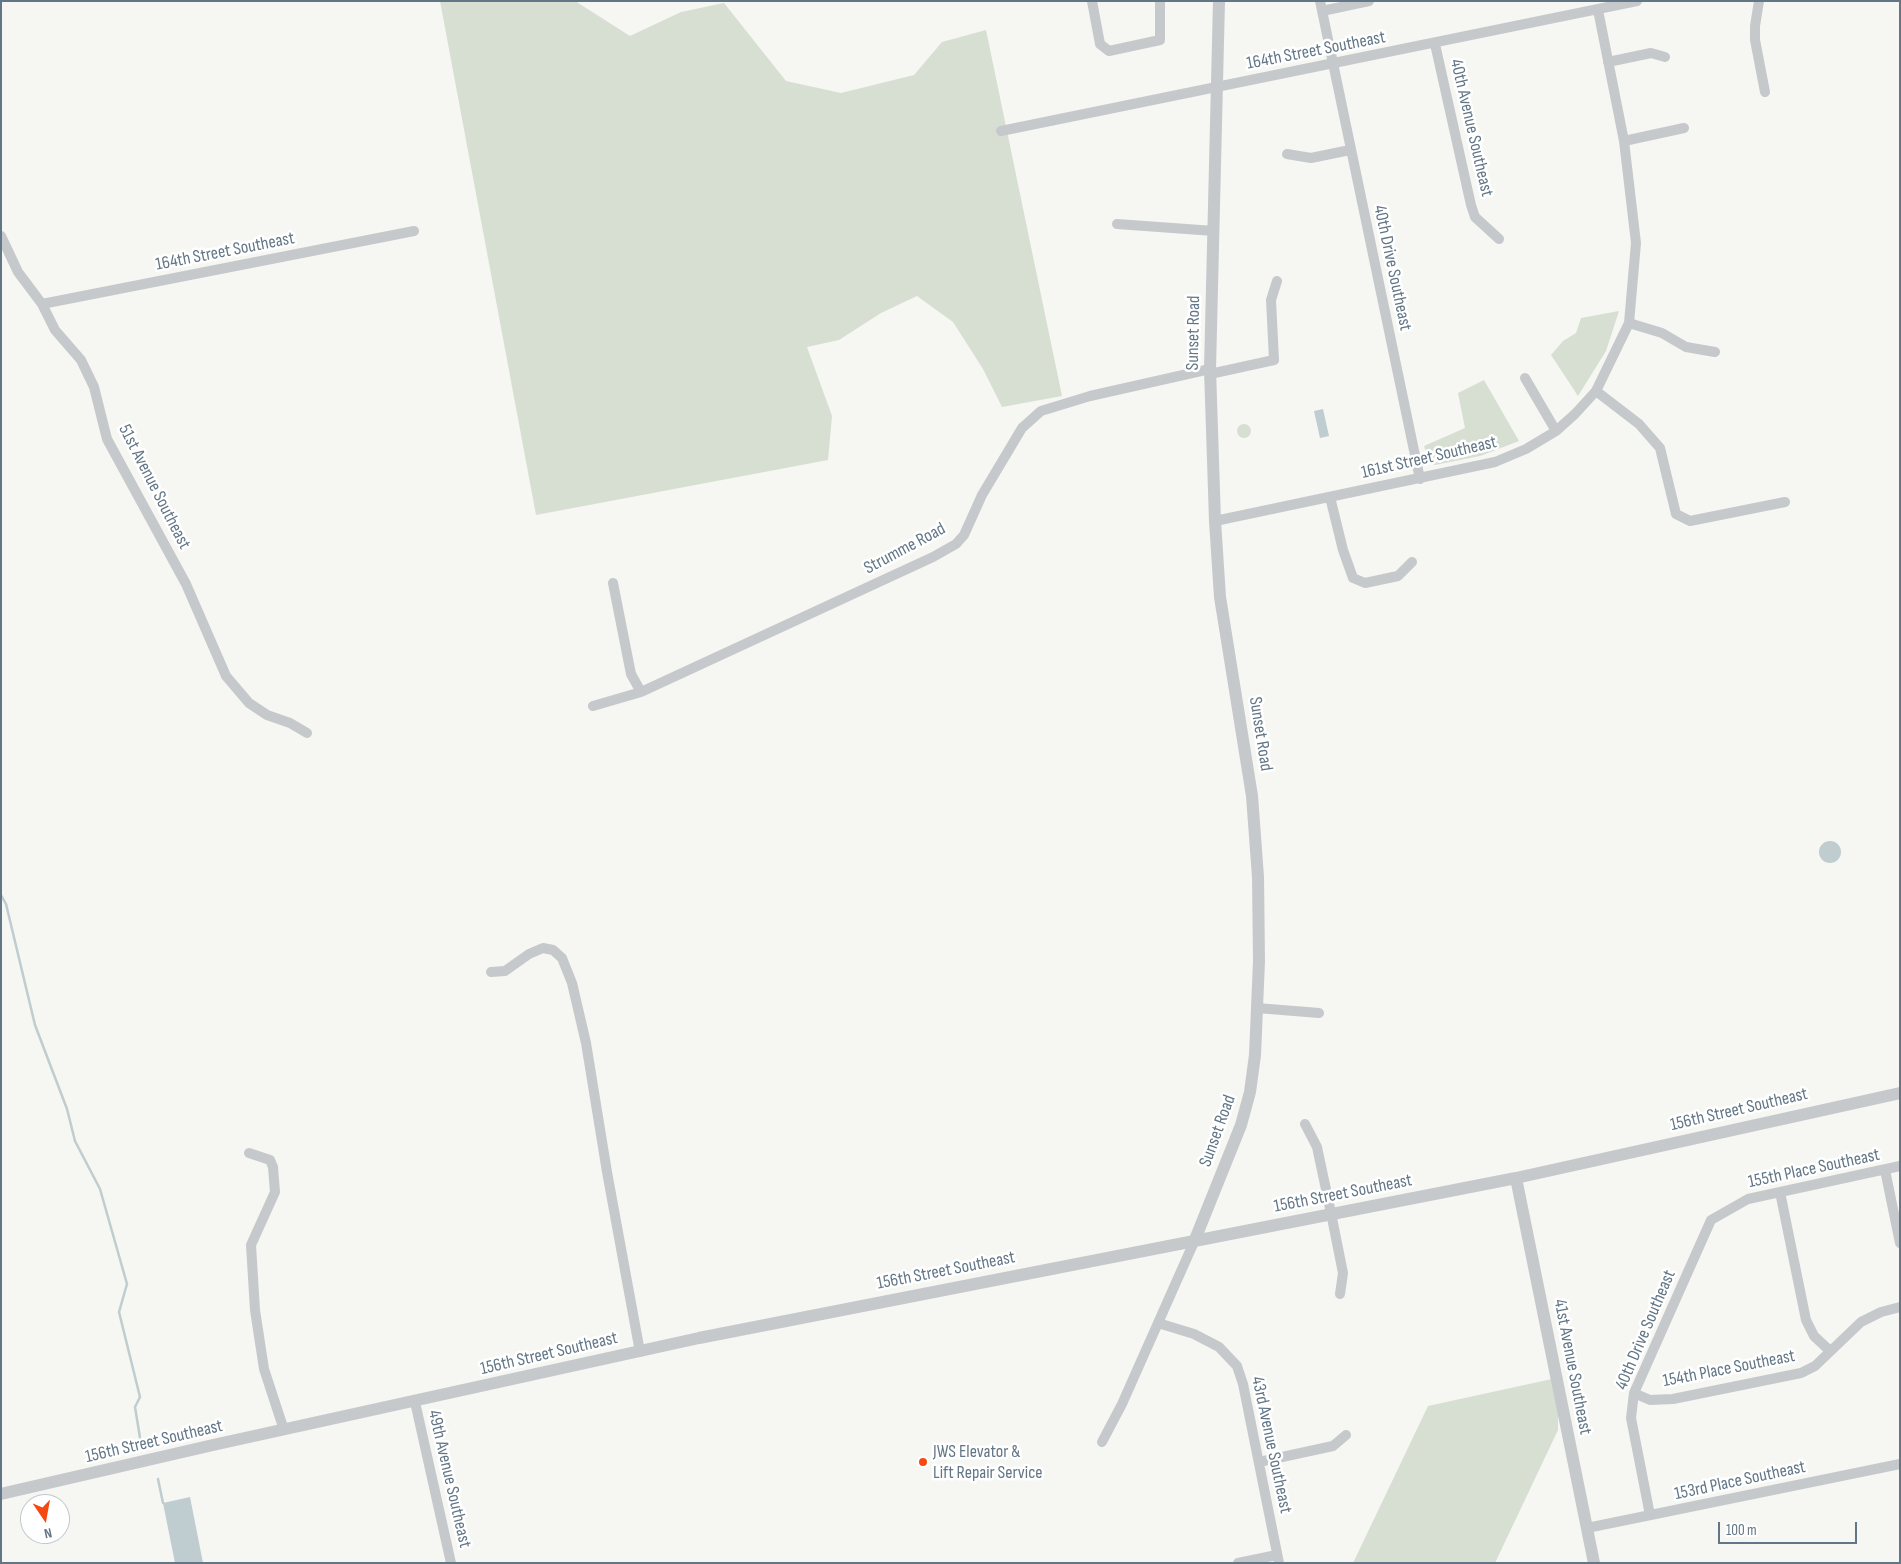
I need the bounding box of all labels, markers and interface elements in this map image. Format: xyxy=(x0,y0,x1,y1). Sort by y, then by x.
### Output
street label: 164th Street Southeast xyxy=(1245,27,1387,75)
street label: 40th Avenue Southeast xyxy=(1445,57,1497,199)
street label: 40th Drive Southeast xyxy=(1368,203,1416,333)
street label: 164th Street Southeast xyxy=(154,228,296,276)
street label: Sunset Road xyxy=(1183,295,1205,371)
street label: 51st Avenue Southeast xyxy=(113,421,195,553)
street label: 161st Street Southeast xyxy=(1359,432,1499,484)
street label: Strumme Road xyxy=(861,519,949,579)
street label: Sunset Road xyxy=(1243,695,1277,773)
street label: 156th Street Southeast xyxy=(1668,1084,1810,1136)
street label: Sunset Road xyxy=(1195,1092,1241,1170)
street label: 155th Place Southeast xyxy=(1746,1145,1882,1193)
street label: 156th Street Southeast xyxy=(1272,1170,1414,1218)
street label: 156th Street Southeast xyxy=(875,1247,1017,1295)
street label: 40th Drive Southeast xyxy=(1611,1267,1681,1393)
street label: 41st Avenue Southeast xyxy=(1548,1297,1596,1437)
street label: 156th Street Southeast xyxy=(478,1328,620,1380)
street label: 154th Place Southeast xyxy=(1661,1346,1797,1392)
street label: 43rd Avenue Southeast xyxy=(1246,1375,1296,1515)
street label: 49th Avenue Southeast xyxy=(423,1408,475,1550)
street label: 156th Street Southeast xyxy=(83,1416,225,1468)
place label: JWS Elevator & Lift Repair Service xyxy=(933,1441,1043,1484)
marker: JWS Elevator & Lift Repair Service xyxy=(917,1456,929,1468)
street label: 153rd Place Southeast xyxy=(1673,1457,1807,1505)
north arrow xyxy=(20,1494,70,1544)
scale bar xyxy=(1721,1512,1860,1544)
text: 100 m xyxy=(1726,1521,1757,1540)
text: N xyxy=(43,1524,53,1542)

